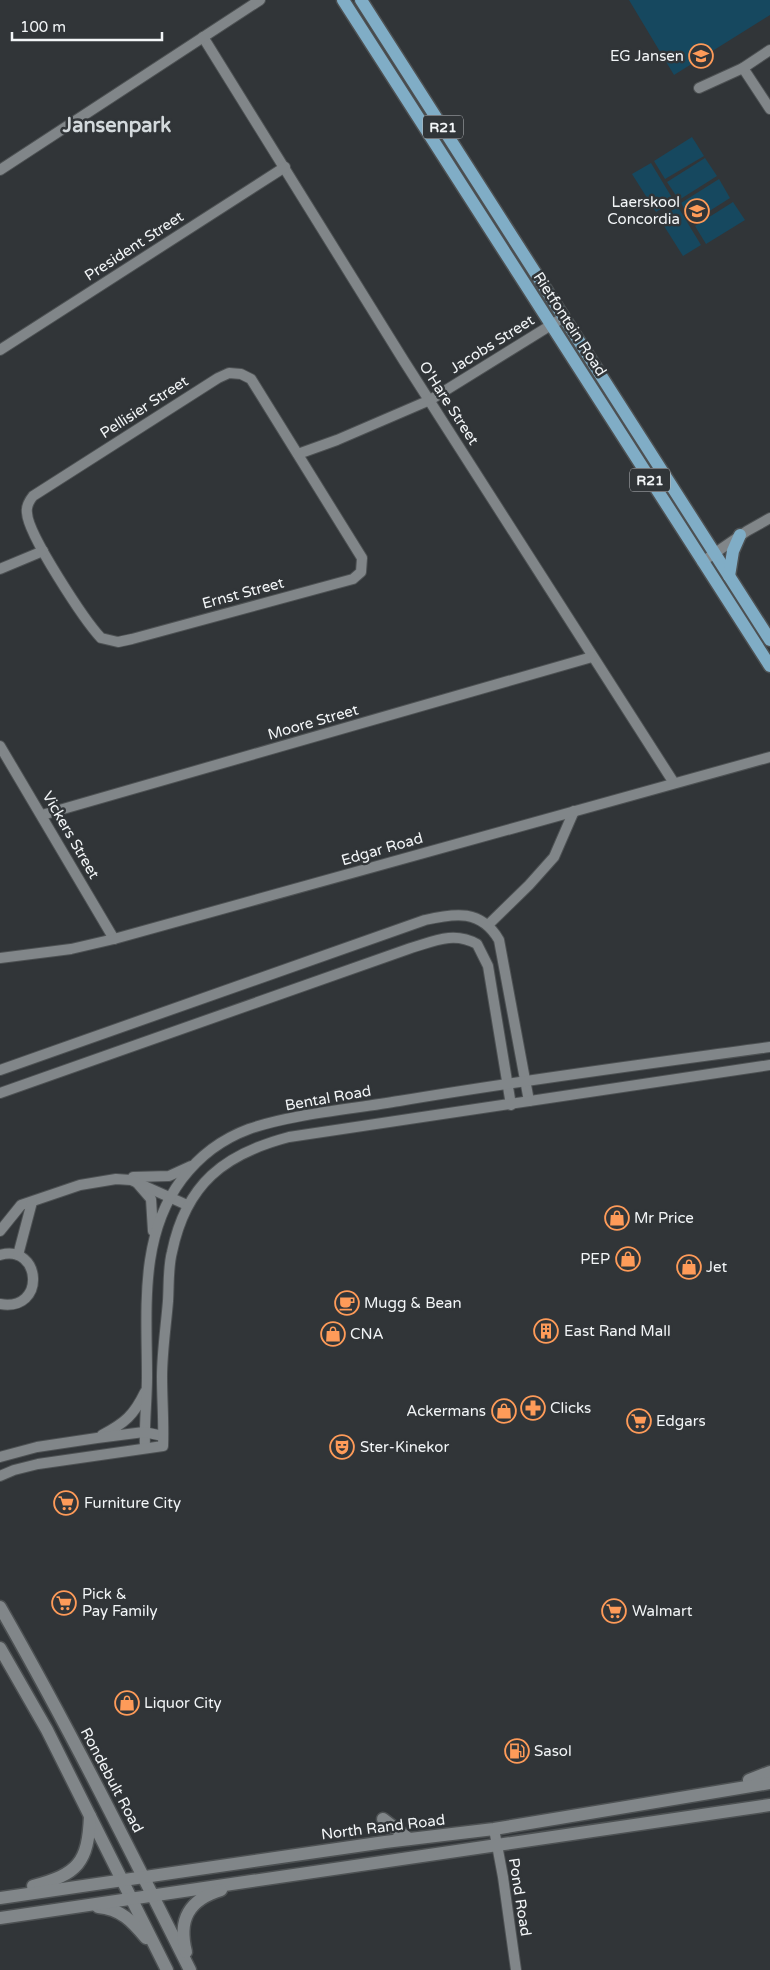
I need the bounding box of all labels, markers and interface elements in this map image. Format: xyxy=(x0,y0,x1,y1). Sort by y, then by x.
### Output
scale bar xyxy=(12,10,162,42)
text: 100 m xyxy=(20,18,66,36)
school or university icon: EG Jansen xyxy=(688,43,714,69)
place label: EG Jansen xyxy=(610,47,684,65)
district label: Jansenpark xyxy=(62,114,171,138)
road number: R21 xyxy=(423,115,463,138)
place label: Laerskool Concordia xyxy=(607,193,680,228)
school or university icon: Laerskool Concordia xyxy=(684,198,710,224)
street label: President Street xyxy=(81,207,187,285)
street label: Rietfontein Road xyxy=(530,269,610,379)
street label: Jacobs Street xyxy=(447,311,538,377)
street label: O'Hare Street xyxy=(415,358,483,448)
street label: Pellisier Street xyxy=(97,372,192,442)
road number: R21 xyxy=(630,468,670,492)
street label: Ernst Street xyxy=(200,573,286,613)
street label: Moore Street xyxy=(266,700,361,744)
street label: Vickers Street xyxy=(39,788,103,882)
street label: Edgar Road xyxy=(339,829,425,869)
street label: Bental Road xyxy=(283,1082,373,1114)
shop icon: Mr Price xyxy=(604,1205,630,1231)
place label: Mr Price xyxy=(634,1209,694,1227)
shop icon: PEP xyxy=(615,1246,641,1272)
place label: PEP xyxy=(580,1250,610,1268)
shop icon: Jet xyxy=(676,1254,702,1280)
place label: Jet xyxy=(706,1258,727,1276)
cafe icon: Mugg & Bean xyxy=(334,1290,360,1316)
place label: Mugg & Bean xyxy=(364,1294,462,1312)
building icon: East Rand Mall xyxy=(533,1318,559,1344)
shop icon: CNA xyxy=(320,1321,346,1347)
place label: East Rand Mall xyxy=(564,1322,671,1340)
place label: CNA xyxy=(350,1325,384,1343)
pharmacy icon: Clicks xyxy=(520,1395,546,1421)
shop icon: Ackermans xyxy=(491,1398,517,1424)
place label: Clicks xyxy=(550,1399,591,1417)
place label: Ackermans xyxy=(406,1402,486,1420)
supermarket icon: Edgars xyxy=(626,1408,652,1434)
place label: Edgars xyxy=(656,1412,706,1430)
theatre icon: Ster-Kinekor xyxy=(329,1434,355,1460)
place label: Ster-Kinekor xyxy=(360,1438,449,1456)
supermarket icon: Furniture City xyxy=(53,1490,79,1516)
place label: Furniture City xyxy=(84,1494,181,1512)
place label: Pick & Pay Family xyxy=(82,1585,158,1620)
supermarket icon: Pick & Pay Family xyxy=(51,1590,77,1616)
supermarket icon: Walmart xyxy=(601,1598,627,1624)
place label: Walmart xyxy=(632,1602,693,1620)
shop icon: Liquor City xyxy=(114,1690,140,1716)
place label: Liquor City xyxy=(144,1694,222,1712)
street label: Rondebult Road xyxy=(77,1724,147,1836)
fuel station icon: Sasol xyxy=(504,1738,530,1764)
place label: Sasol xyxy=(534,1742,572,1760)
street label: North Rand Road xyxy=(320,1810,446,1844)
street label: Pond Road xyxy=(505,1856,535,1938)

